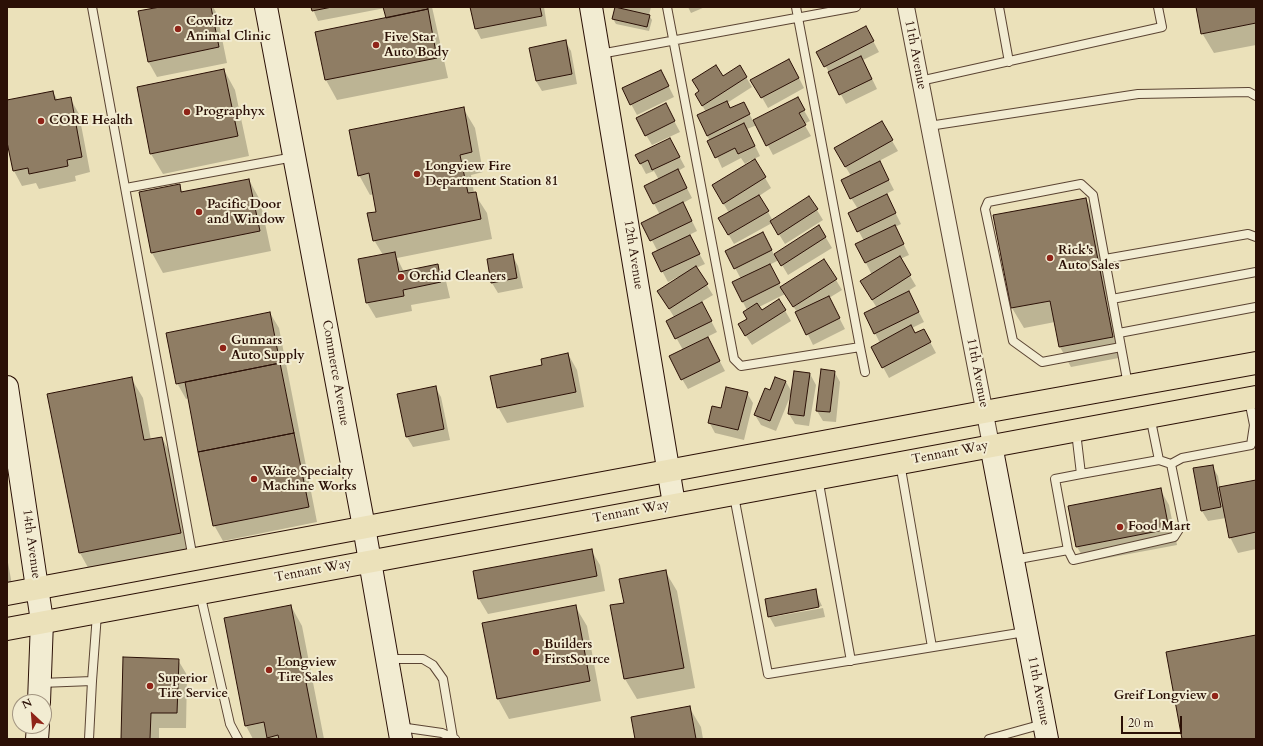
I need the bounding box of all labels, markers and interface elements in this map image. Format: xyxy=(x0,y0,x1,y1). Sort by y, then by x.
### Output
place label: Cowlitz Animal Clinic xyxy=(186,14,271,45)
street label: 11th Avenue xyxy=(901,19,929,91)
marker: Cowlitz Animal Clinic xyxy=(173,24,183,34)
place label: Five Star Auto Body xyxy=(384,30,449,61)
marker: Five Star Auto Body xyxy=(371,40,381,50)
place label: Prographyx xyxy=(195,104,265,120)
marker: Prographyx xyxy=(182,107,192,117)
place label: CORE Health xyxy=(49,113,133,129)
marker: CORE Health xyxy=(36,116,46,126)
place label: Longview Fire Department Station 81 xyxy=(425,159,558,190)
marker: Longview Fire Department Station 81 xyxy=(412,169,422,179)
place label: Pacific Door and Window xyxy=(207,197,285,228)
marker: Pacific Door and Window xyxy=(194,207,204,217)
street label: 12th Avenue xyxy=(620,219,646,291)
place label: Rick's Auto Sales xyxy=(1058,243,1119,274)
marker: Rick's Auto Sales xyxy=(1045,253,1055,263)
place label: Orchid Cleaners xyxy=(409,269,506,285)
marker: Orchid Cleaners xyxy=(396,272,406,282)
street label: Commerce Avenue xyxy=(318,319,352,427)
place label: Gunnars Auto Supply xyxy=(231,333,305,364)
street label: 11th Avenue xyxy=(963,337,991,409)
marker: Gunnars Auto Supply xyxy=(218,343,228,353)
street label: Tennant Way xyxy=(910,438,990,468)
place label: Waite Specialty Machine Works xyxy=(262,464,357,495)
marker: Waite Specialty Machine Works xyxy=(249,474,259,484)
street label: Tennant Way xyxy=(591,497,671,527)
street label: 14th Avenue xyxy=(18,508,44,580)
place label: Food Mart xyxy=(1128,519,1190,535)
marker: Food Mart xyxy=(1115,522,1125,532)
street label: Tennant Way xyxy=(273,556,353,586)
place label: Builders FirstSource xyxy=(544,637,610,668)
marker: Builders FirstSource xyxy=(531,647,541,657)
place label: Longview Tire Sales xyxy=(277,655,337,686)
street label: 11th Avenue xyxy=(1024,655,1052,727)
marker: Longview Tire Sales xyxy=(264,665,274,675)
place label: Superior Tire Service xyxy=(158,671,228,702)
marker: Superior Tire Service xyxy=(145,681,155,691)
place label: Greif Longview xyxy=(1114,688,1207,704)
marker: Greif Longview xyxy=(1210,691,1220,701)
north arrow xyxy=(12,694,52,734)
text: N xyxy=(19,695,35,713)
scale bar xyxy=(1123,708,1184,734)
text: 20 m xyxy=(1128,715,1154,731)

